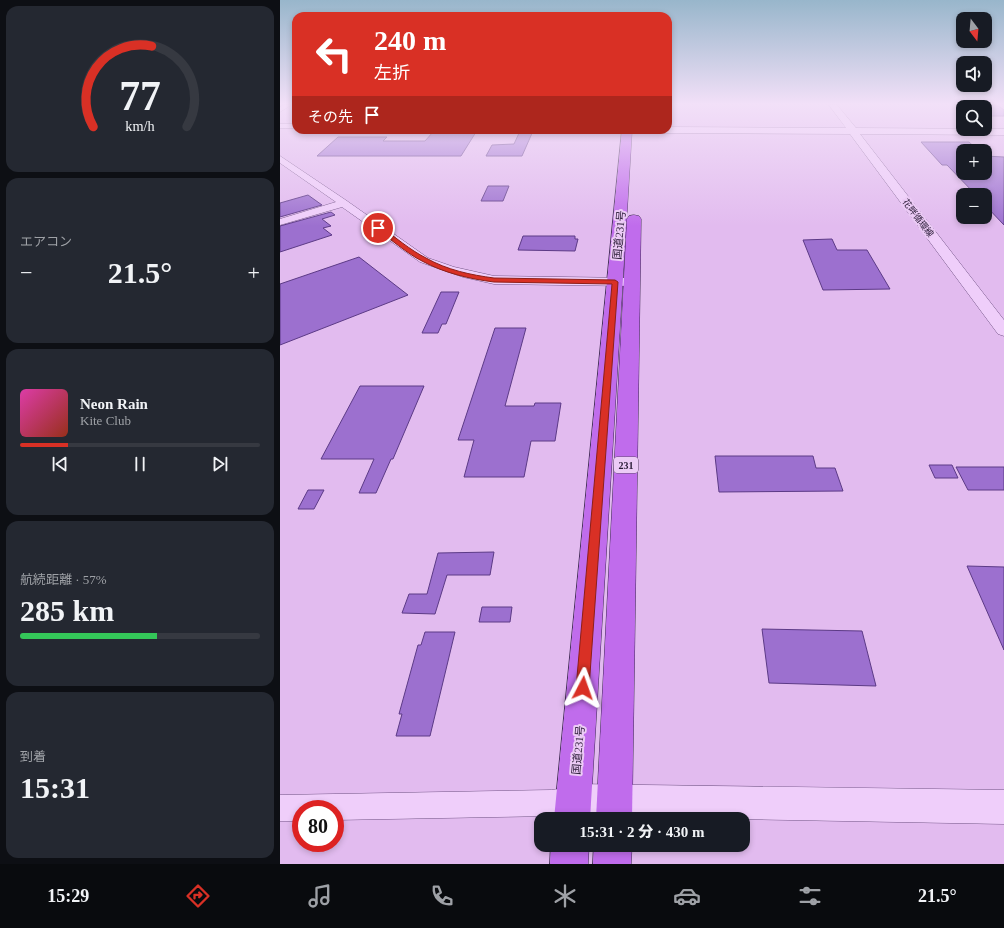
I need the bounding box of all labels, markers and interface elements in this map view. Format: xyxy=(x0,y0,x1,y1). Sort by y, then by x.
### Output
north arrow xyxy=(956,12,992,48)
map controls xyxy=(956,12,992,224)
text: 240 m xyxy=(374,25,446,56)
icon: left xyxy=(308,28,360,80)
button: sound xyxy=(956,56,992,92)
text: 左折 xyxy=(374,63,410,83)
text: 77 xyxy=(119,73,161,119)
button: search xyxy=(956,100,992,136)
icon: arrive xyxy=(361,104,383,126)
text: その先 xyxy=(308,109,353,125)
text: km/h xyxy=(125,117,155,133)
button: + xyxy=(956,144,992,180)
button: − xyxy=(956,188,992,224)
street label: 花畔循環線 xyxy=(900,197,936,240)
street label: 国道231号 xyxy=(611,210,627,260)
pin xyxy=(361,211,395,245)
icon: arrive xyxy=(367,217,389,239)
text: エアコン xyxy=(20,234,72,249)
text: 21.5° xyxy=(108,256,172,289)
text: − xyxy=(20,260,32,285)
text: + xyxy=(248,260,260,285)
text: Neon Rain xyxy=(80,396,148,412)
text: Kite Club xyxy=(80,413,131,428)
icon: previous xyxy=(49,453,71,475)
icon: pause xyxy=(129,453,151,475)
icon: next xyxy=(209,453,231,475)
road number: 231 xyxy=(614,457,638,473)
text: 航続距離 · 57% xyxy=(20,572,107,587)
text: 285 km xyxy=(20,594,114,627)
position arrow xyxy=(562,667,604,709)
street label: 国道231号 xyxy=(570,725,586,775)
text: 到着 xyxy=(20,749,46,764)
text: 15:31 xyxy=(20,771,90,804)
speed limit sign: 80 xyxy=(292,800,344,852)
text: 15:31 · 2 分 · 430 m xyxy=(580,824,705,840)
icon: directions xyxy=(184,882,212,910)
icon: music xyxy=(306,882,334,910)
icon: phone xyxy=(428,882,456,910)
icon: climate xyxy=(551,882,579,910)
icon: car xyxy=(673,882,701,910)
icon: filters xyxy=(796,882,824,910)
text: 15:29 xyxy=(47,886,89,906)
text: 21.5° xyxy=(918,886,957,906)

